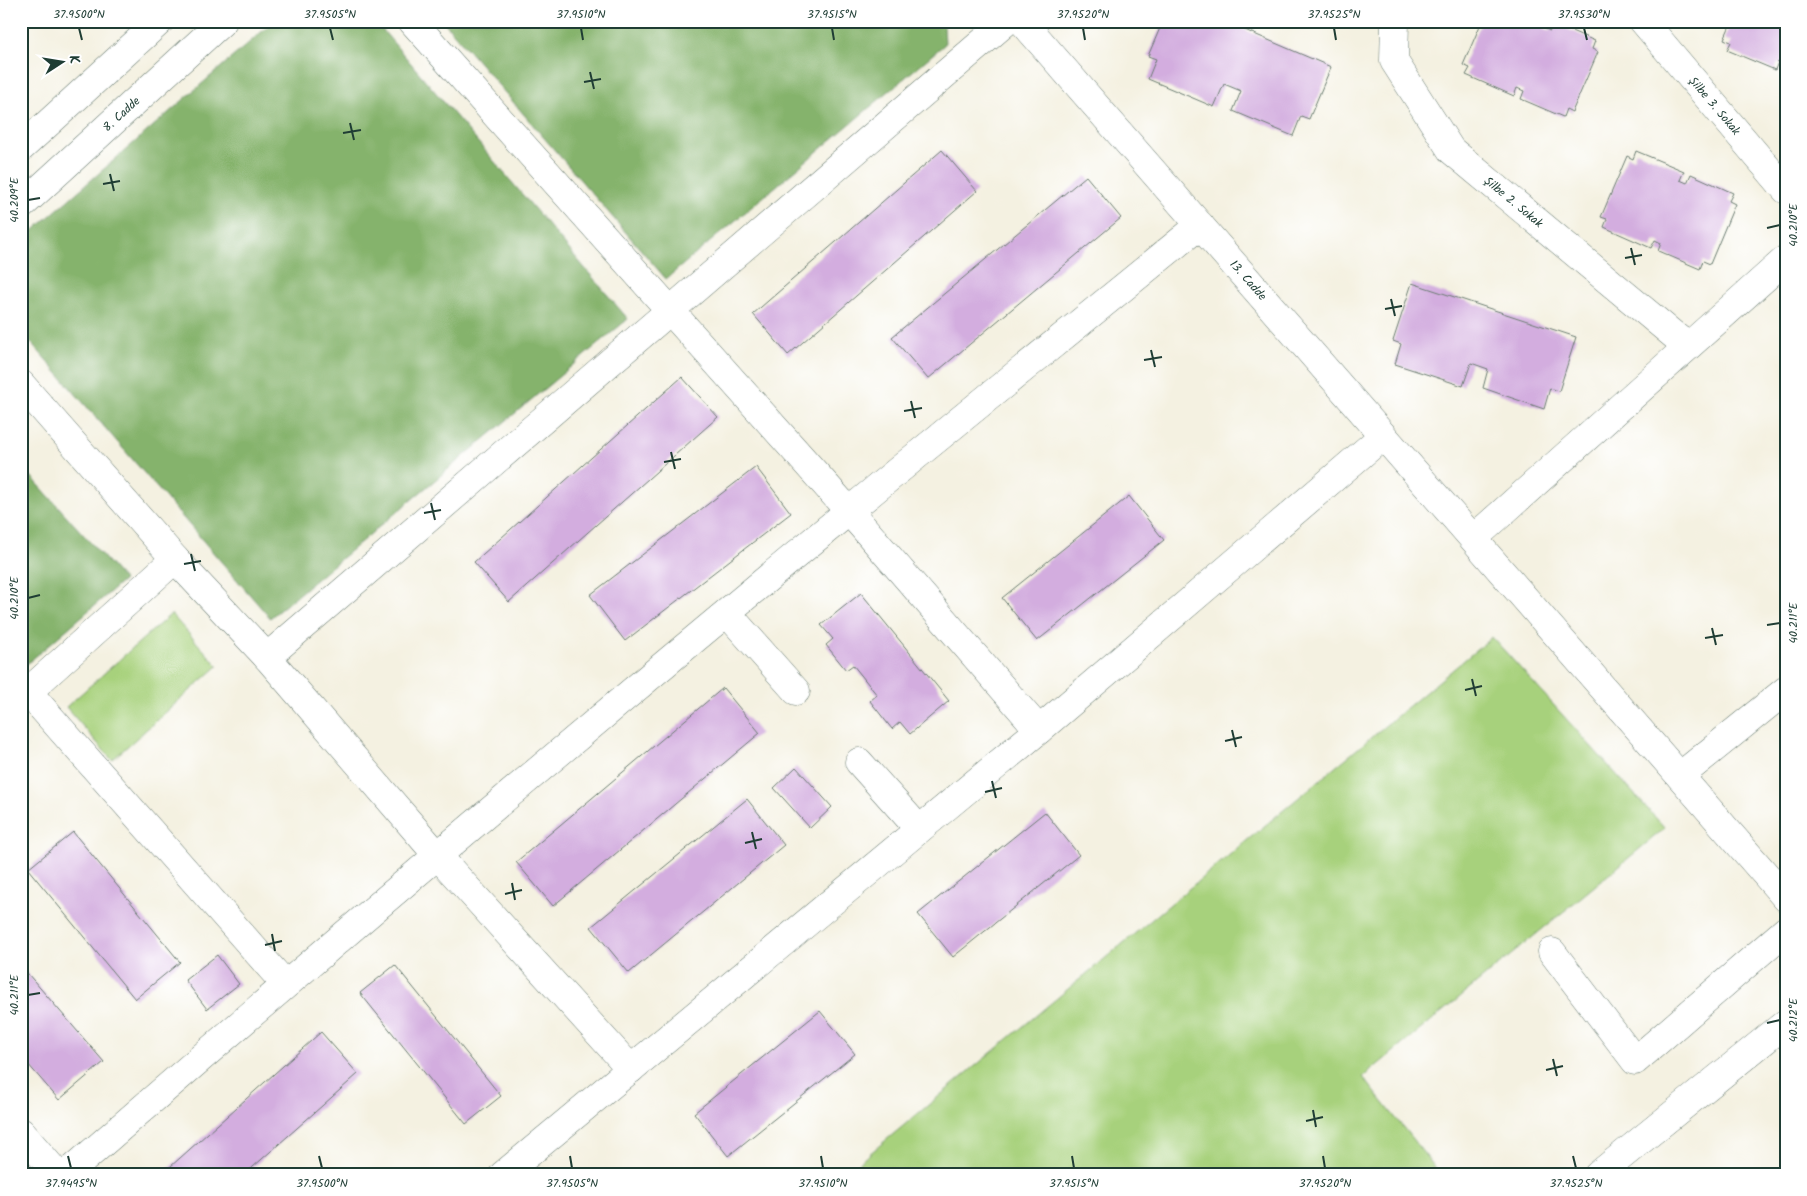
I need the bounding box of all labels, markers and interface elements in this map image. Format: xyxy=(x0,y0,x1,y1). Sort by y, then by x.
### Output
text: 37.9500°N xyxy=(53,5,105,24)
text: 37.9505°N xyxy=(304,5,356,24)
text: 37.9510°N xyxy=(556,5,606,24)
text: 37.9515°N xyxy=(807,5,857,24)
text: 37.9520°N xyxy=(1057,5,1109,24)
text: 37.9525°N xyxy=(1307,5,1361,24)
text: 37.9530°N xyxy=(1558,5,1610,24)
north arrow xyxy=(38,38,88,88)
text: K xyxy=(62,53,85,66)
street label: Şilbe 3. Sokak xyxy=(1684,72,1745,140)
street label: 8. Cadde xyxy=(98,91,145,136)
street label: Şilbe 2. Sokak xyxy=(1480,172,1548,233)
text: 40.209°E xyxy=(5,176,24,223)
text: 40.210°E xyxy=(1784,202,1803,247)
street label: 13. Cadde xyxy=(1225,256,1272,305)
text: 40.210°E xyxy=(5,575,24,620)
text: 40.211°E xyxy=(1784,601,1803,644)
text: 40.211°E xyxy=(5,973,24,1016)
text: 40.212°E xyxy=(1784,997,1803,1042)
text: 37.9495°N xyxy=(45,1174,97,1193)
text: 37.9500°N xyxy=(296,1174,348,1193)
text: 37.9505°N xyxy=(546,1174,598,1193)
text: 37.9510°N xyxy=(798,1174,848,1193)
text: 37.9515°N xyxy=(1049,1174,1099,1193)
text: 37.9520°N xyxy=(1299,1174,1351,1193)
text: 37.9525°N xyxy=(1549,1174,1603,1193)

